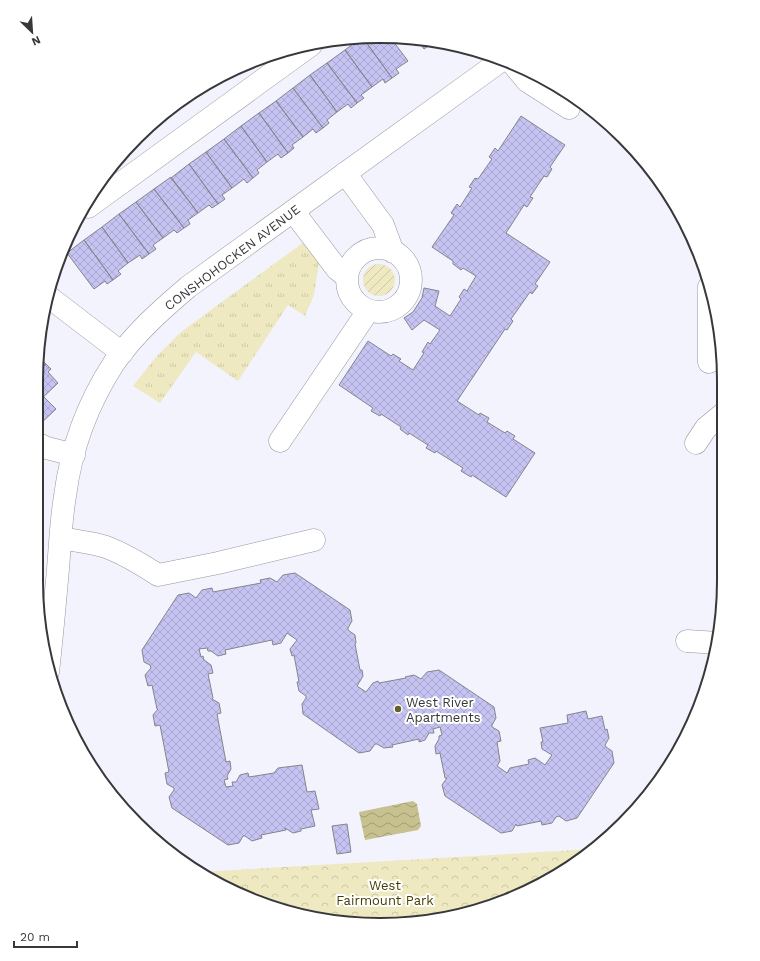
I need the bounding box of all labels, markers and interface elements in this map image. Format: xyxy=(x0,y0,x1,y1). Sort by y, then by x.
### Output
north arrow xyxy=(12,12,52,52)
text: N xyxy=(30,33,42,48)
street label: CONSHOHOCKEN AVENUE xyxy=(162,202,303,313)
place label: West River Apartments xyxy=(406,695,481,725)
marker: West River Apartments xyxy=(393,704,403,714)
park label: West Fairmount Park xyxy=(336,878,434,908)
scale bar xyxy=(14,923,77,949)
text: 20 m xyxy=(20,930,50,944)

